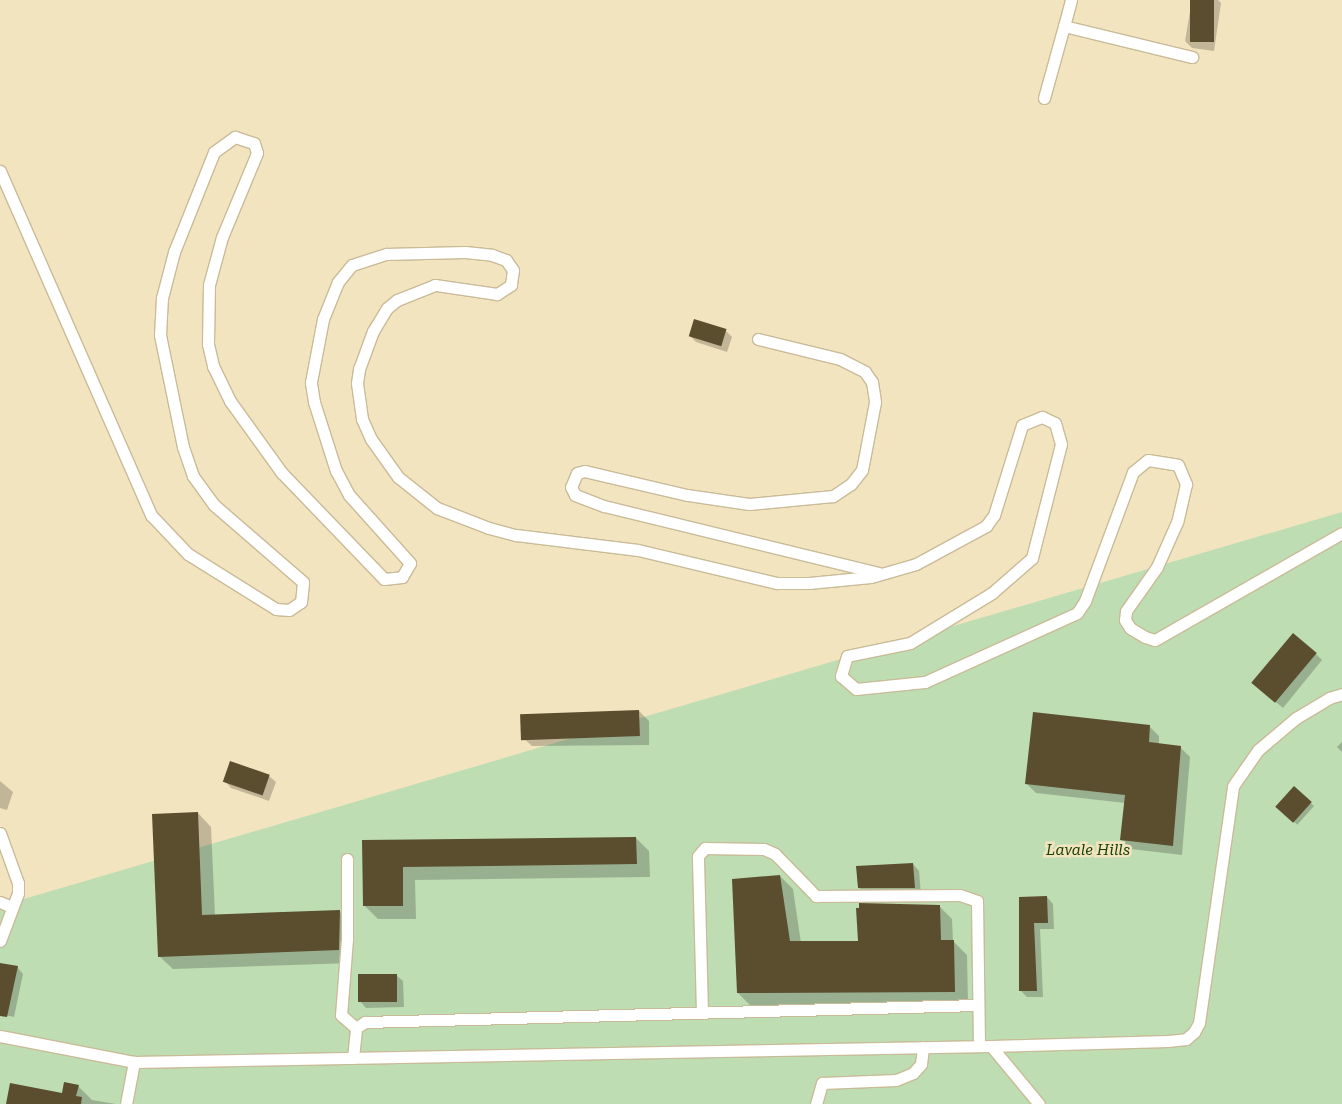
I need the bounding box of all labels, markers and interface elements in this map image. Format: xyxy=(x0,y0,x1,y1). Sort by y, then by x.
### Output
park label: Lavale Hills xyxy=(1046,842,1130,860)

